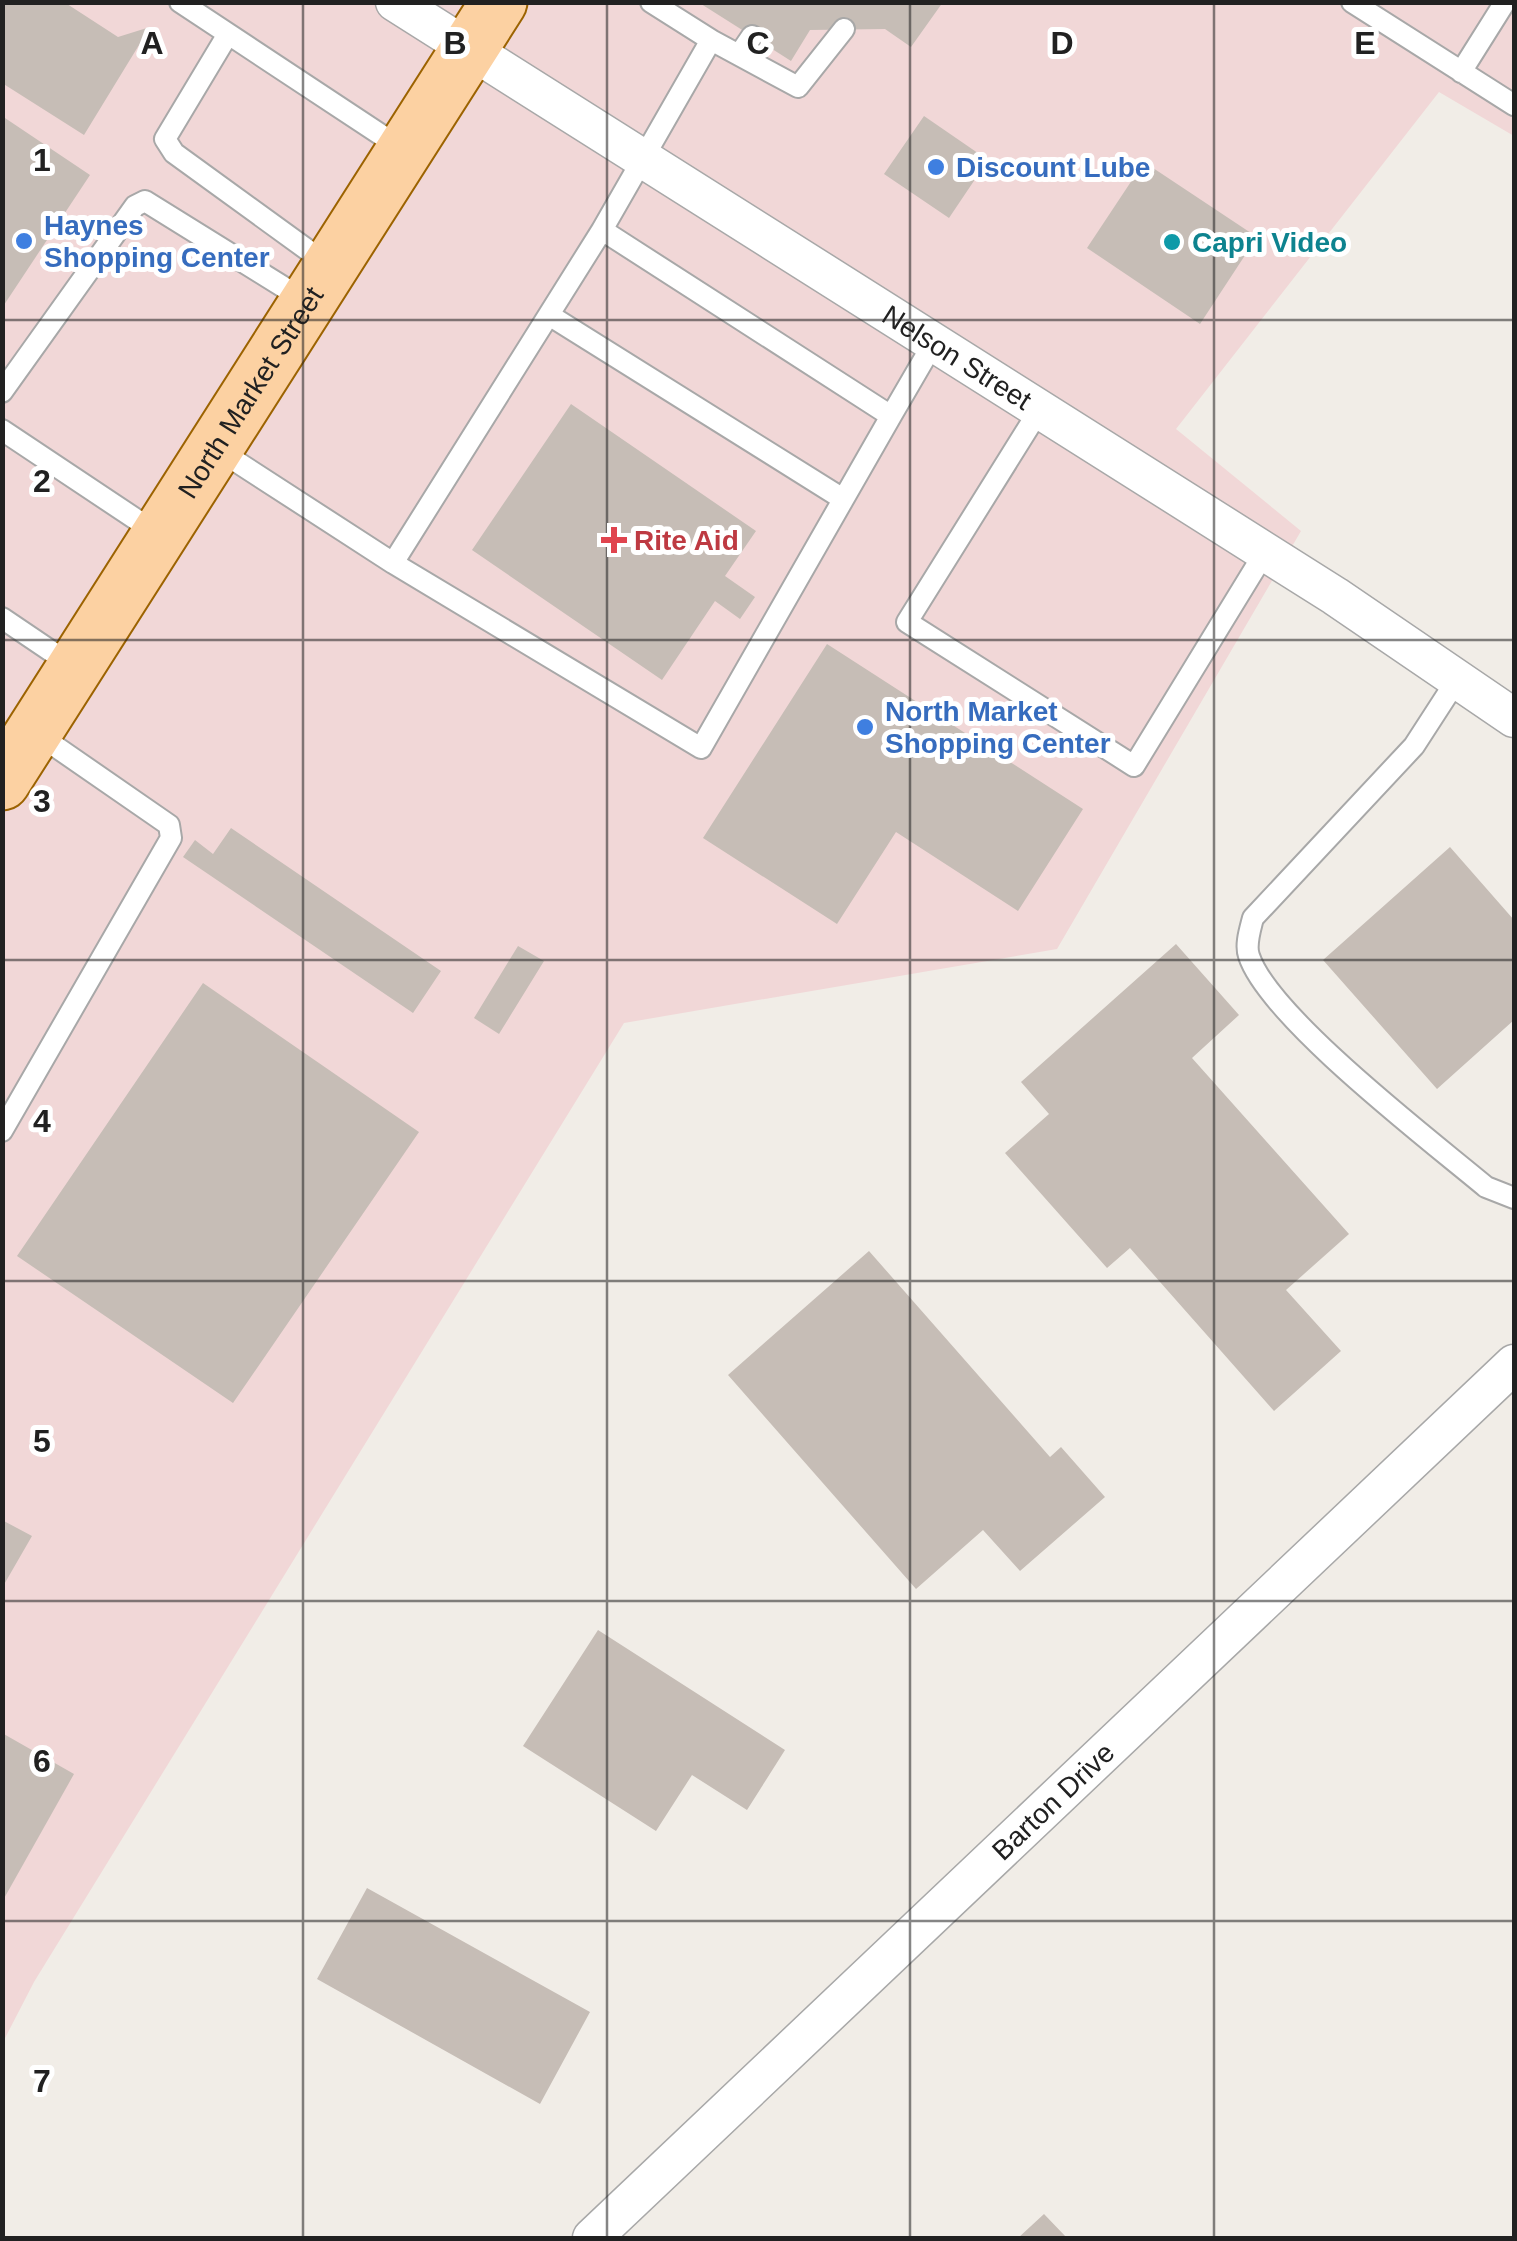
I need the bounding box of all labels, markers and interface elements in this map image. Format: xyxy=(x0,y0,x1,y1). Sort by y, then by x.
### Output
text: A xyxy=(140,25,164,61)
text: B xyxy=(443,25,467,61)
text: C xyxy=(746,25,770,61)
text: D xyxy=(1050,25,1074,61)
text: E xyxy=(1354,25,1376,61)
text: 1 xyxy=(33,142,51,178)
place label: Discount Lube xyxy=(956,152,1150,183)
marker: Discount Lube xyxy=(925,156,947,178)
place label: Haynes Shopping Center xyxy=(44,210,270,273)
place label: Capri Video xyxy=(1192,227,1347,258)
marker: Haynes Shopping Center xyxy=(13,230,35,252)
marker: Capri Video xyxy=(1161,231,1183,253)
street label: North Market Street xyxy=(172,281,329,504)
street label: Nelson Street xyxy=(877,299,1037,416)
text: 2 xyxy=(33,463,51,499)
place label: Rite Aid xyxy=(634,525,739,556)
marker: Rite Aid xyxy=(603,529,625,551)
place label: North Market Shopping Center xyxy=(885,696,1111,759)
marker: North Market Shopping Center xyxy=(854,716,876,738)
text: 3 xyxy=(33,783,51,819)
text: 4 xyxy=(33,1103,51,1139)
text: 5 xyxy=(33,1423,51,1459)
street label: Barton Drive xyxy=(986,1736,1120,1866)
text: 6 xyxy=(33,1743,51,1779)
text: 7 xyxy=(33,2063,51,2099)

